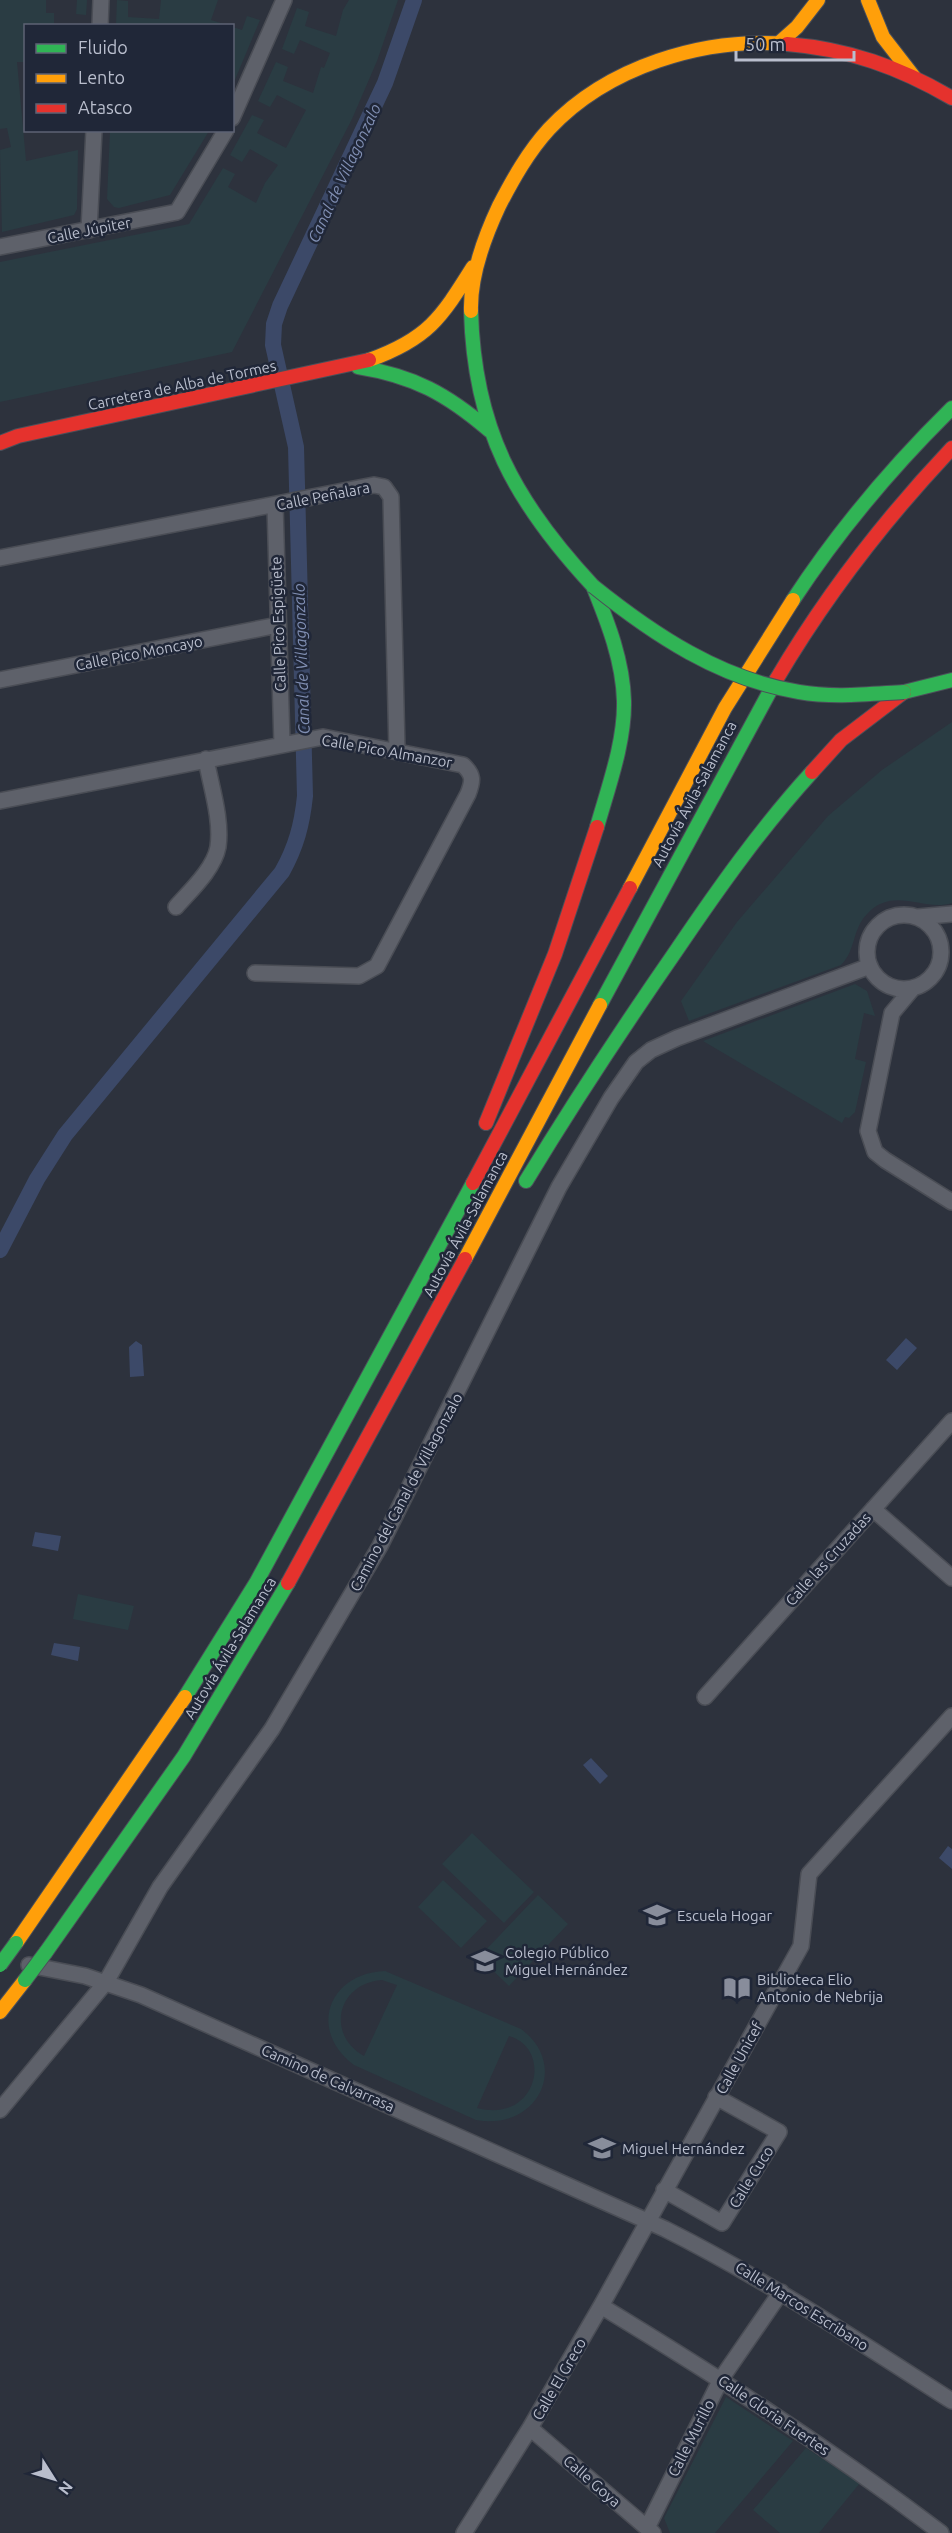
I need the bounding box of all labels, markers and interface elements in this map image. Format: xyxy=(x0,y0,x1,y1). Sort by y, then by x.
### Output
legend xyxy=(24,24,234,132)
scale bar xyxy=(736,24,854,62)
text: 50 m xyxy=(745,34,785,54)
text: Fluido xyxy=(78,37,128,57)
text: Lento xyxy=(78,67,125,87)
text: Atasco xyxy=(78,97,133,117)
water label: Canal de Villagonzalo xyxy=(304,100,384,245)
street label: Calle Júpiter xyxy=(46,214,132,246)
street label: Carretera de Alba de Tormes xyxy=(86,357,278,413)
street label: Calle Peñalara xyxy=(275,479,371,513)
street label: Calle Pico Espigüete xyxy=(267,556,289,692)
water label: Canal de Villagonzalo xyxy=(289,583,313,735)
street label: Calle Pico Moncayo xyxy=(74,632,204,674)
street label: Autovía Ávila-Salamanca xyxy=(648,718,740,870)
street label: Calle Pico Almanzor xyxy=(320,731,454,771)
street label: Autovía Ávila-Salamanca xyxy=(419,1148,511,1300)
street label: Camino del Canal de Villagonzalo xyxy=(346,1390,466,1594)
street label: Calle las Cruzadas xyxy=(782,1509,874,1609)
street label: Autovía Ávila-Salamanca xyxy=(181,1574,279,1722)
school or university icon: Escuela Hogar xyxy=(642,1900,672,1930)
place label: Escuela Hogar xyxy=(677,1907,772,1924)
place label: Colegio Público Miguel Hernández xyxy=(505,1944,628,1978)
school or university icon: Colegio Público Miguel Hernández xyxy=(470,1946,500,1976)
place label: Biblioteca Elio Antonio de Nebrija xyxy=(757,1971,883,2005)
library icon: Biblioteca Elio Antonio de Nebrija xyxy=(722,1973,752,2003)
street label: Calle Unicef xyxy=(712,2019,766,2097)
street label: Camino de Calvarrasa xyxy=(259,2041,397,2115)
school or university icon: Miguel Hernández xyxy=(587,2133,617,2163)
place label: Miguel Hernández xyxy=(622,2140,745,2157)
street label: Calle Cuco xyxy=(725,2143,777,2211)
street label: Calle Marcos Escribano xyxy=(732,2258,872,2354)
street label: Calle El Greco xyxy=(529,2335,589,2423)
street label: Calle Gloria Fuertes xyxy=(715,2371,833,2459)
street label: Calle Murillo xyxy=(664,2397,718,2479)
north arrow xyxy=(24,2449,84,2509)
street label: Calle Goya xyxy=(560,2452,624,2510)
text: N xyxy=(55,2478,77,2498)

